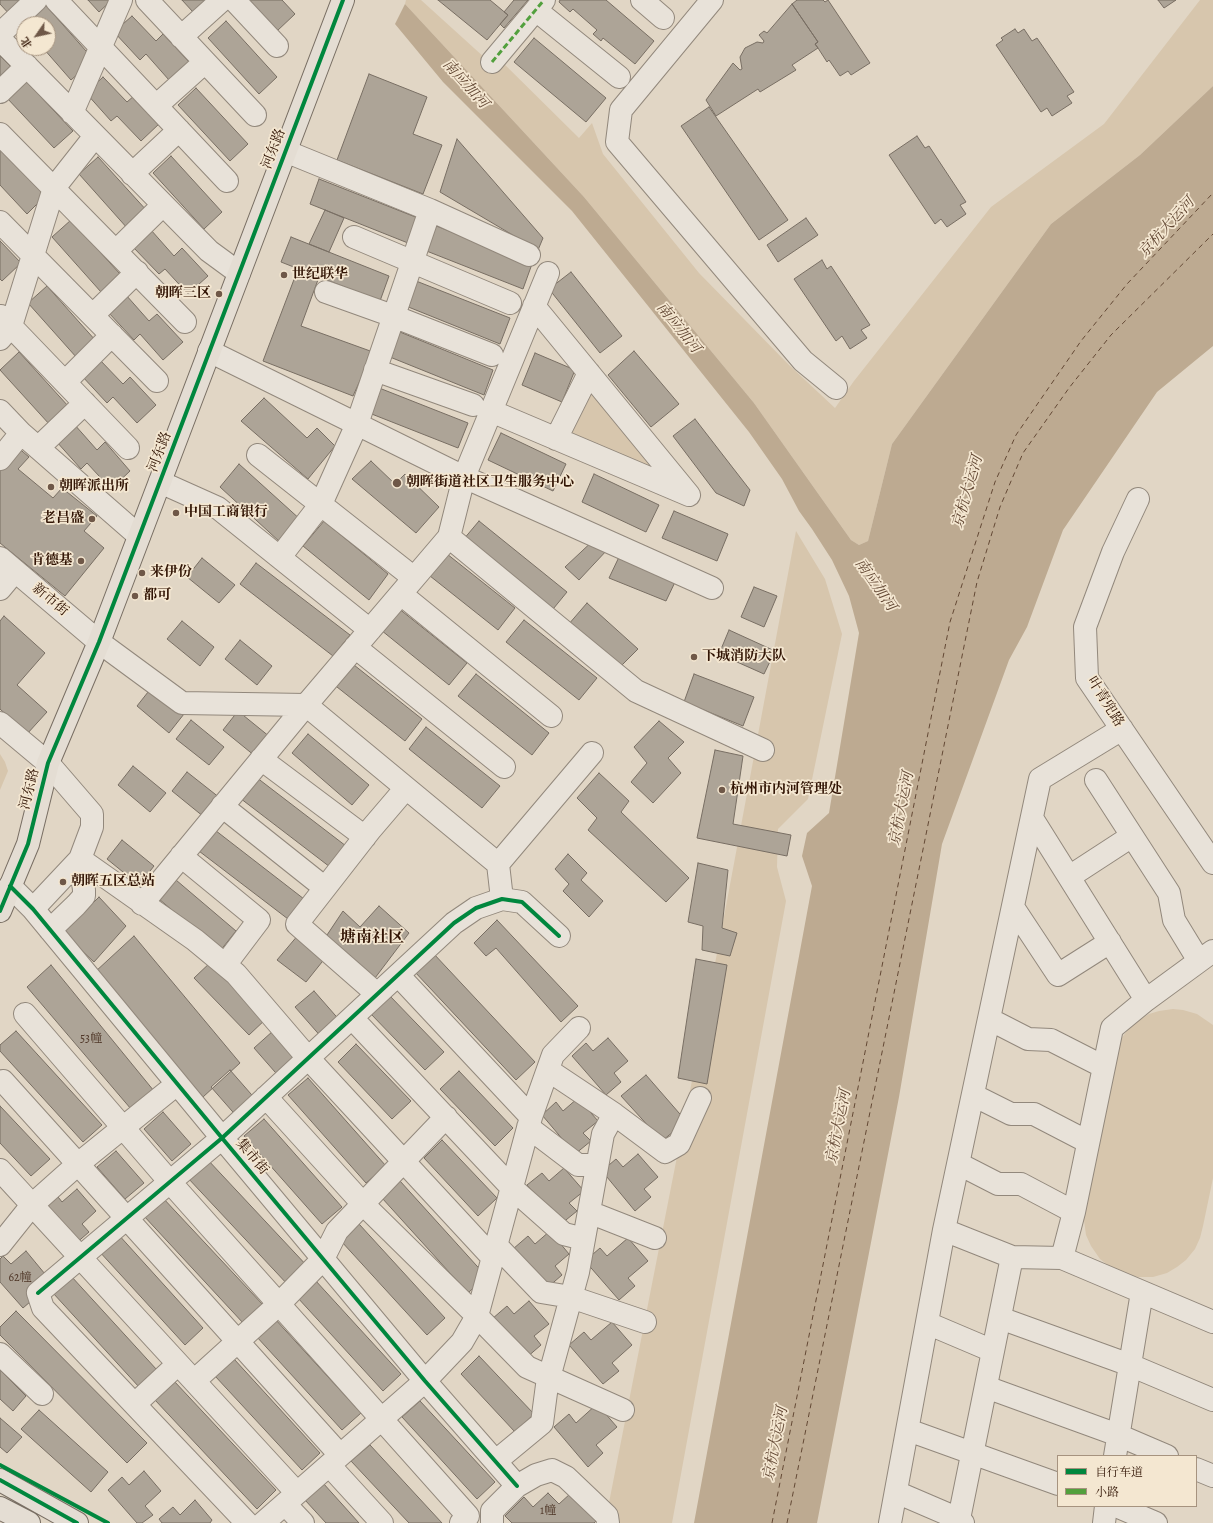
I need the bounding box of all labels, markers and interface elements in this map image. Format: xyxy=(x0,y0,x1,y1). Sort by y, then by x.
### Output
north arrow xyxy=(16,16,56,56)
text: 北 xyxy=(17,34,36,51)
water label: 南应加河 xyxy=(438,56,492,112)
street label: 河东路 xyxy=(259,126,289,172)
water label: 京杭大运河 xyxy=(1135,194,1199,262)
place label: 世纪联华 xyxy=(292,267,348,283)
marker: 世纪联华 xyxy=(279,270,289,280)
place label: 朝晖三区 xyxy=(155,286,211,302)
marker: 朝晖三区 xyxy=(214,289,224,299)
water label: 南应加河 xyxy=(652,299,704,357)
street label: 河东路 xyxy=(145,429,175,475)
water label: 京杭大运河 xyxy=(949,453,987,531)
place label: 朝晖街道社区卫生服务中心 xyxy=(406,475,574,491)
marker: 朝晖街道社区卫生服务中心 xyxy=(391,477,403,489)
place label: 朝晖派出所 xyxy=(59,479,129,495)
marker: 朝晖派出所 xyxy=(46,482,56,492)
place label: 中国工商银行 xyxy=(184,505,268,521)
marker: 中国工商银行 xyxy=(171,508,181,518)
place label: 老昌盛 xyxy=(42,511,84,527)
marker: 老昌盛 xyxy=(87,514,97,524)
place label: 肯德基 xyxy=(31,553,73,569)
water label: 南应加河 xyxy=(850,555,900,615)
marker: 肯德基 xyxy=(76,556,86,566)
place label: 来伊份 xyxy=(150,565,192,581)
marker: 来伊份 xyxy=(137,568,147,578)
street label: 新市街 xyxy=(29,580,71,620)
place label: 都可 xyxy=(143,588,171,604)
marker: 都可 xyxy=(130,591,140,601)
place label: 下城消防大队 xyxy=(702,649,786,665)
marker: 下城消防大队 xyxy=(689,652,699,662)
street label: 叶青兜路 xyxy=(1083,674,1127,730)
street label: 河东路 xyxy=(17,767,43,811)
water label: 京杭大运河 xyxy=(886,770,918,848)
place label: 杭州市内河管理处 xyxy=(730,782,842,798)
marker: 杭州市内河管理处 xyxy=(717,785,727,795)
place label: 朝晖五区总站 xyxy=(71,874,155,890)
marker: 朝晖五区总站 xyxy=(58,877,68,887)
district label: 塘南社区 xyxy=(340,928,404,948)
house number: 53幢 xyxy=(80,1032,102,1046)
water label: 京杭大运河 xyxy=(823,1088,855,1166)
street label: 集市街 xyxy=(232,1136,272,1178)
house number: 62幢 xyxy=(8,1271,32,1285)
water label: 京杭大运河 xyxy=(760,1405,792,1483)
legend xyxy=(1057,1455,1197,1507)
text: 自行车道 xyxy=(1095,1464,1143,1480)
text: 小路 xyxy=(1095,1484,1119,1500)
house number: 1幢 xyxy=(540,1504,556,1518)

